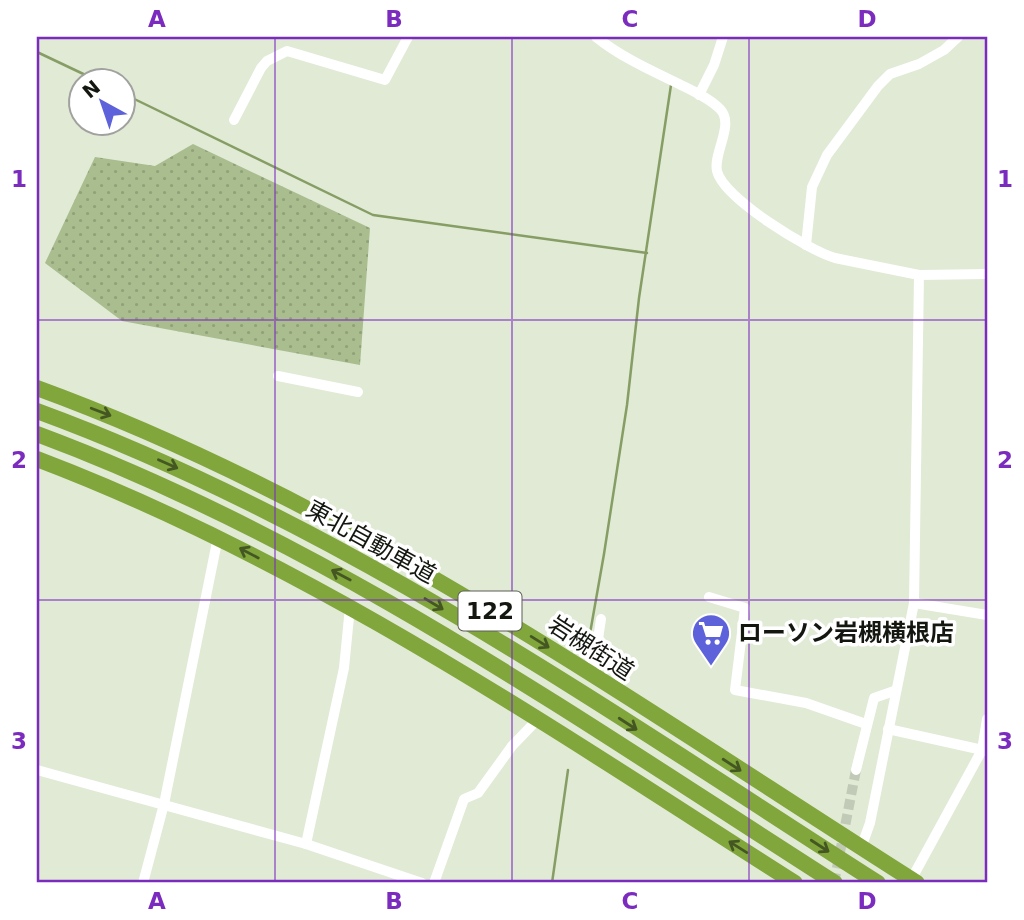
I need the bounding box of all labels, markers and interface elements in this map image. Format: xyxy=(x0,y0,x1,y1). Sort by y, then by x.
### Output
text: A xyxy=(148,6,166,32)
text: B xyxy=(385,6,403,32)
text: C xyxy=(622,6,638,32)
text: D xyxy=(857,6,877,32)
north arrow xyxy=(66,66,136,136)
text: N xyxy=(78,75,104,103)
text: 1 xyxy=(11,166,27,192)
text: 1 xyxy=(997,166,1013,192)
one-way arrow xyxy=(89,406,111,419)
text: 2 xyxy=(11,447,27,473)
text: 2 xyxy=(997,447,1013,473)
one-way arrow xyxy=(157,458,178,471)
street label: 東北自動車道 xyxy=(301,495,441,589)
one-way arrow xyxy=(239,546,260,559)
one-way arrow xyxy=(331,568,351,582)
road number: 122 xyxy=(458,592,522,631)
one-way arrow xyxy=(424,597,444,611)
street label: 岩槻街道 xyxy=(543,610,639,686)
supermarket icon: ローソン岩槻横根店 xyxy=(690,612,732,667)
place label: ローソン岩槻横根店 xyxy=(738,619,954,647)
one-way arrow xyxy=(530,636,550,650)
one-way arrow xyxy=(618,716,637,731)
text: 3 xyxy=(11,728,27,754)
text: 3 xyxy=(997,728,1013,754)
one-way arrow xyxy=(721,759,741,773)
one-way arrow xyxy=(729,839,748,854)
one-way arrow xyxy=(809,839,829,853)
text: A xyxy=(148,888,166,914)
text: B xyxy=(385,888,403,914)
text: C xyxy=(622,888,638,914)
text: D xyxy=(857,888,877,914)

